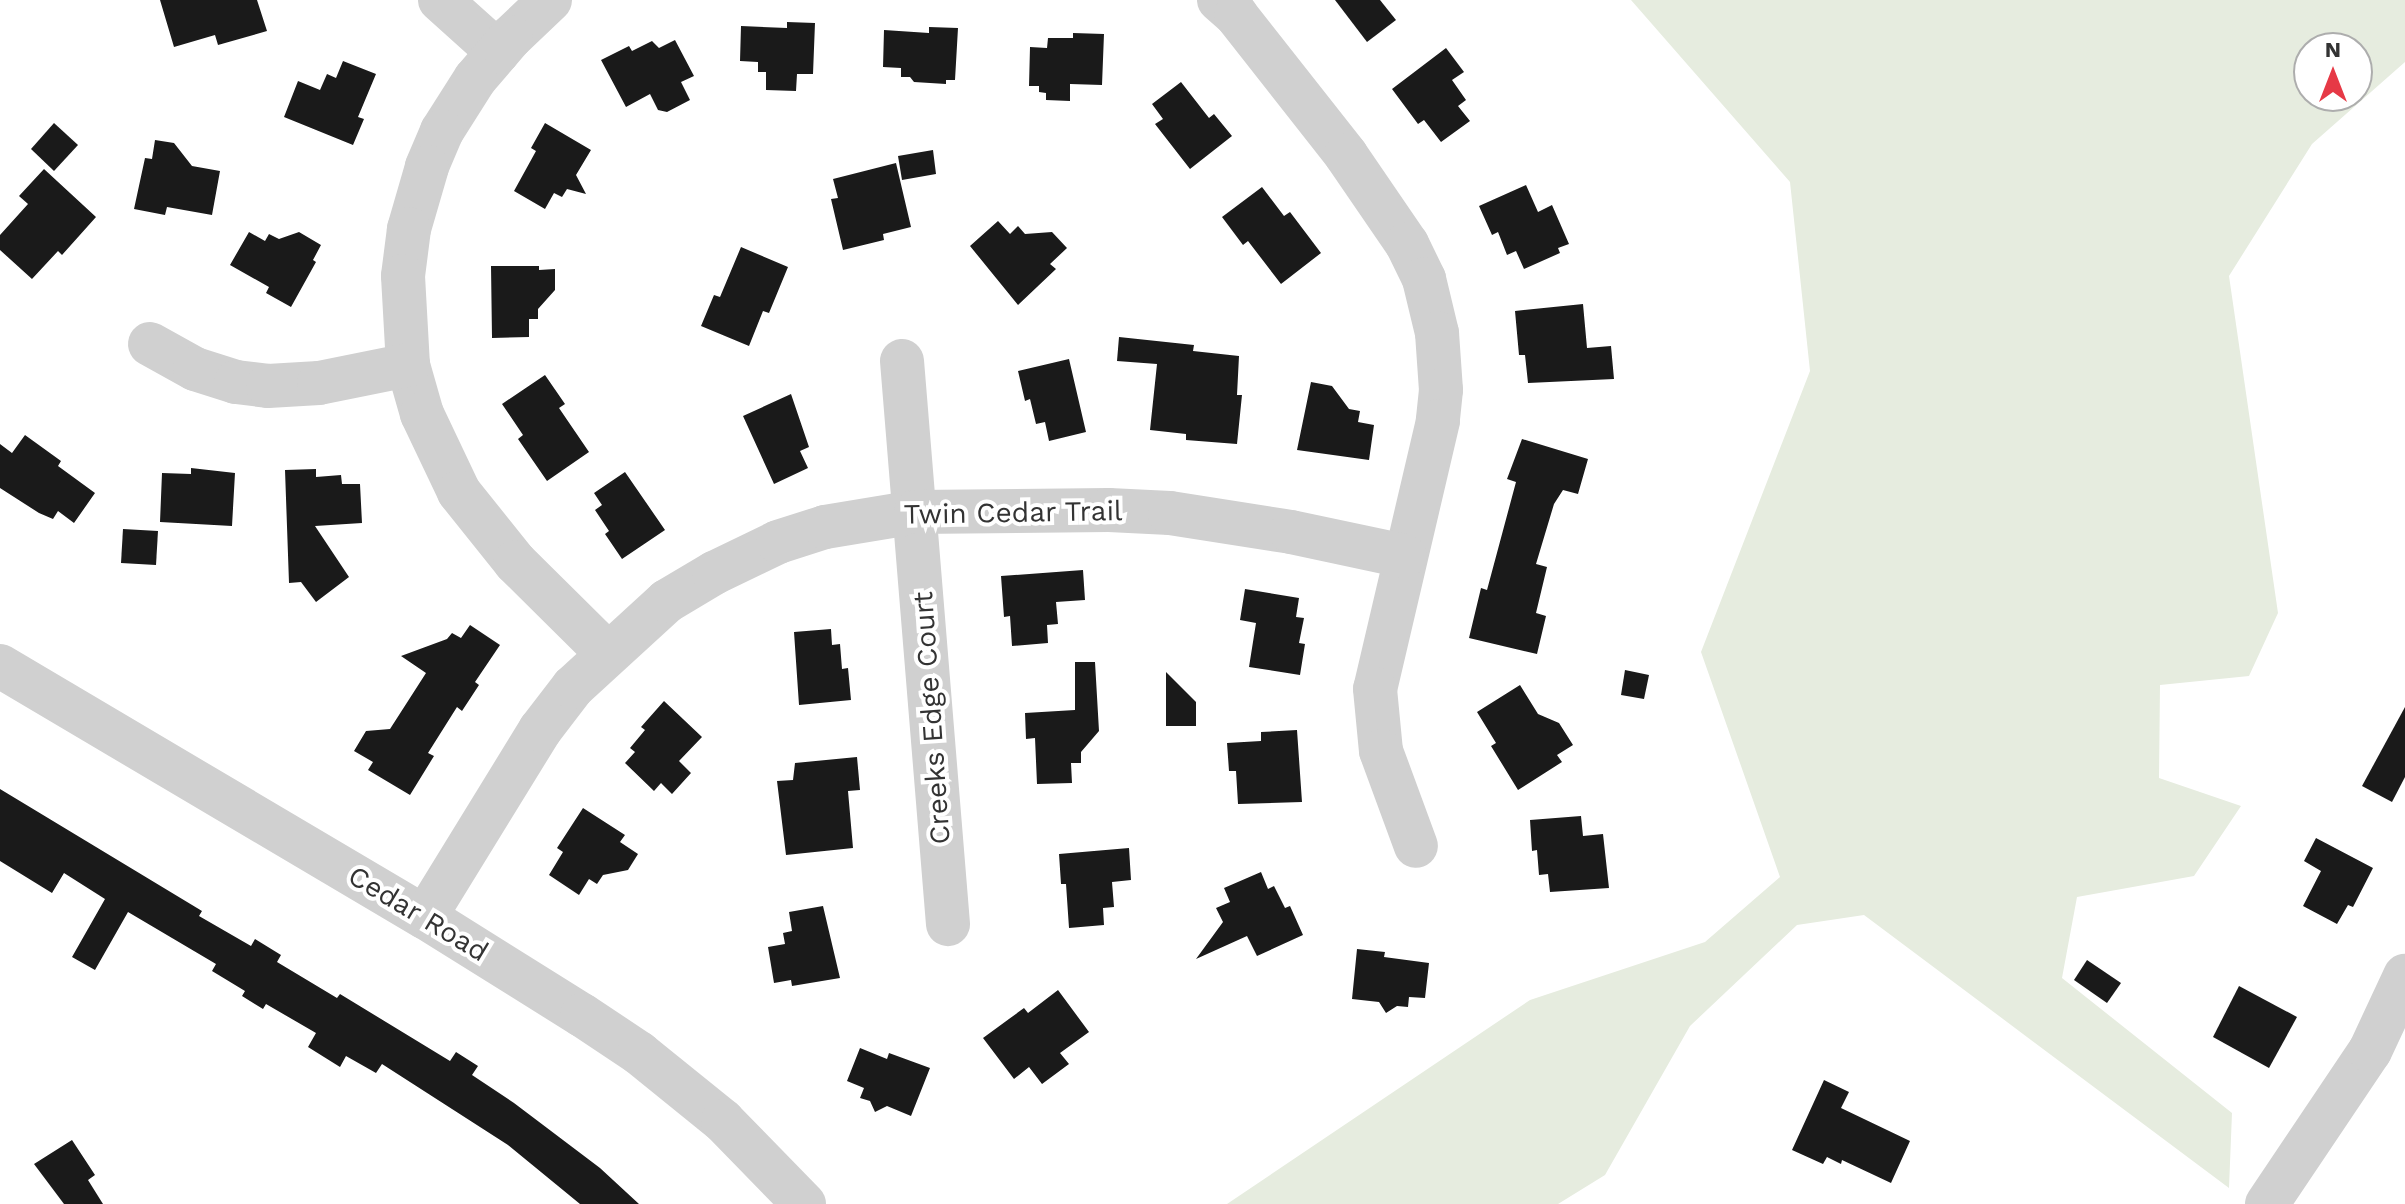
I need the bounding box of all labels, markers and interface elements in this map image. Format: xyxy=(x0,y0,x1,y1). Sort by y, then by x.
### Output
north arrow xyxy=(2293,32,2373,112)
text: N xyxy=(2325,37,2341,62)
street label: Twin Cedar Trail xyxy=(902,494,1124,532)
street label: Creeks Edge Court xyxy=(906,590,958,846)
street label: Cedar Road xyxy=(342,859,494,969)

